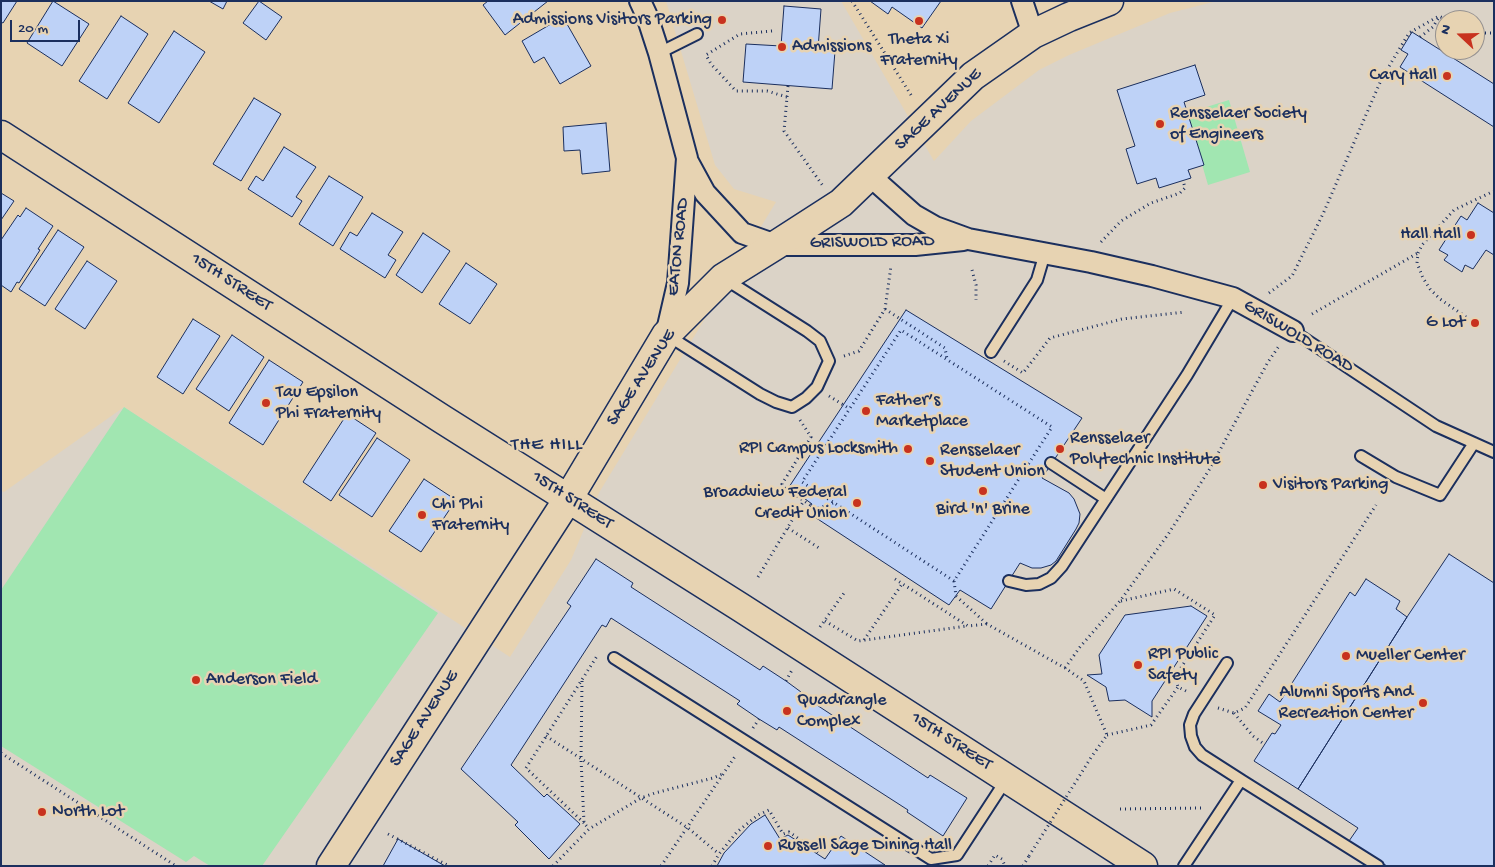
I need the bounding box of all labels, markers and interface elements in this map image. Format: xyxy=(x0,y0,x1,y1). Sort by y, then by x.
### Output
place label: Admissions Visitors Parking xyxy=(513,9,712,31)
scale bar xyxy=(12,10,82,42)
north arrow xyxy=(1435,10,1485,60)
marker: Admissions Visitors Parking xyxy=(716,14,728,26)
marker: Theta Xi Fraternity xyxy=(913,15,925,27)
text: 20 m xyxy=(18,20,48,38)
text: N xyxy=(1437,22,1456,37)
place label: Theta Xi Fraternity xyxy=(880,29,958,72)
place label: Admissions xyxy=(792,36,872,58)
marker: Admissions xyxy=(776,41,788,53)
street label: SAGE AVENUE xyxy=(891,64,987,156)
place label: Cary Hall xyxy=(1370,65,1437,87)
marker: Cary Hall xyxy=(1441,70,1453,82)
place label: Rensselaer Society of Engineers xyxy=(1170,103,1307,146)
marker: Rensselaer Society of Engineers xyxy=(1154,118,1166,130)
street label: EATON ROAD xyxy=(663,197,695,297)
place label: Hall Hall xyxy=(1400,224,1461,246)
marker: Hall Hall xyxy=(1465,229,1477,241)
street label: GRISWOLD ROAD xyxy=(809,231,935,255)
street label: 15TH STREET xyxy=(186,249,276,317)
street label: GRISWOLD ROAD xyxy=(1239,296,1357,378)
place label: G Lot xyxy=(1426,312,1465,334)
marker: G Lot xyxy=(1469,317,1481,329)
street label: SAGE AVENUE xyxy=(603,326,681,430)
place label: Tau Epsilon Phi Fraternity xyxy=(276,382,381,424)
place label: Father’s Marketplace xyxy=(876,390,968,432)
marker: Tau Epsilon Phi Fraternity xyxy=(260,397,272,409)
marker: Father’s Marketplace xyxy=(860,405,872,417)
place label: Rensselaer Polytechnic Institute xyxy=(1070,428,1221,470)
district label: THE HILL xyxy=(510,435,584,457)
place label: RPI Campus Locksmith xyxy=(739,438,898,460)
place label: Rensselaer Student Union xyxy=(940,440,1045,482)
marker: RPI Campus Locksmith xyxy=(902,443,914,455)
marker: Rensselaer Polytechnic Institute xyxy=(1054,443,1066,455)
marker: Rensselaer Student Union xyxy=(924,455,936,467)
street label: 15TH STREET xyxy=(527,467,617,535)
place label: Visitors Parking xyxy=(1273,474,1388,496)
marker: Visitors Parking xyxy=(1257,479,1269,491)
place label: Broadview Federal Credit Union xyxy=(704,482,847,524)
marker: Bird 'n' Brine xyxy=(977,485,989,497)
place label: Chi Phi Fraternity xyxy=(432,494,509,536)
marker: Broadview Federal Credit Union xyxy=(851,497,863,509)
place label: Bird 'n' Brine xyxy=(936,499,1030,521)
marker: Chi Phi Fraternity xyxy=(416,509,428,521)
place label: RPI Public Safety xyxy=(1148,644,1218,686)
place label: Mueller Center xyxy=(1356,645,1465,667)
marker: Mueller Center xyxy=(1340,650,1352,662)
marker: RPI Public Safety xyxy=(1132,659,1144,671)
street label: SAGE AVENUE xyxy=(386,667,464,771)
place label: Anderson Field xyxy=(206,669,317,691)
marker: Anderson Field xyxy=(190,674,202,686)
place label: Alumni Sports And Recreation Center xyxy=(1278,682,1413,724)
place label: Quadrangle Complex xyxy=(797,690,886,732)
marker: Alumni Sports And Recreation Center xyxy=(1417,697,1429,709)
marker: Quadrangle Complex xyxy=(781,705,793,717)
street label: 15TH STREET xyxy=(906,708,996,776)
place label: North Lot xyxy=(52,801,124,823)
marker: North Lot xyxy=(36,806,48,818)
place label: Russell Sage Dining Hall xyxy=(778,835,952,857)
marker: Russell Sage Dining Hall xyxy=(762,840,774,852)

